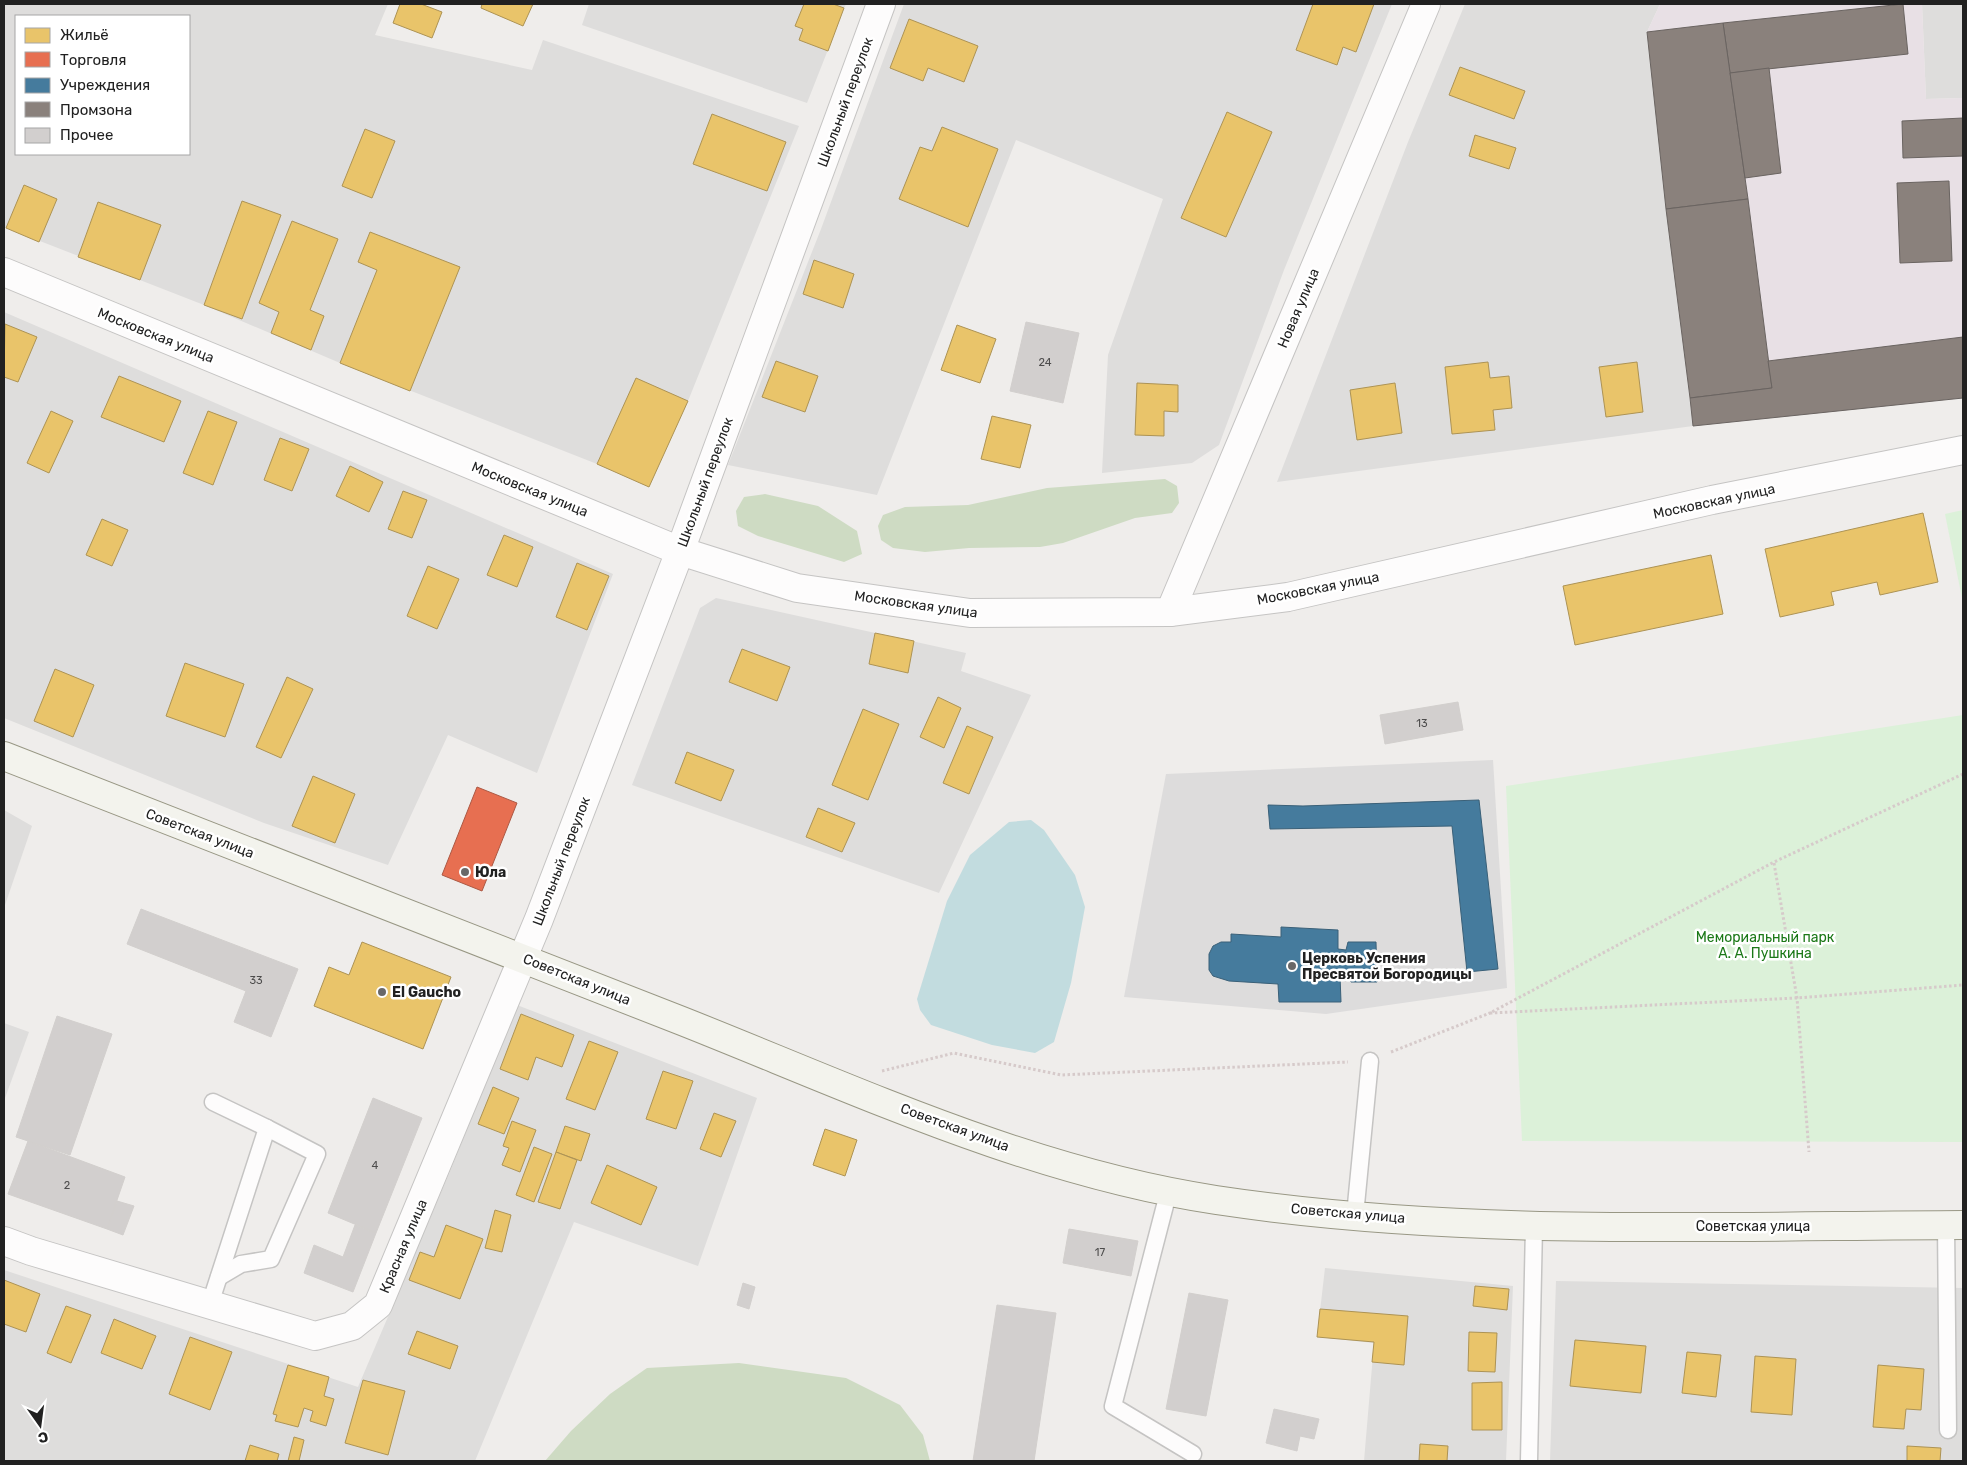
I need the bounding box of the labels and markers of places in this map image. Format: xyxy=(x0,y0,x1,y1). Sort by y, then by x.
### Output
place label: Юла xyxy=(475,864,506,881)
marker: Юла xyxy=(459,866,471,878)
place label: Церковь Успения Пресвятой Богородицы xyxy=(1302,950,1472,983)
marker: Церковь Успения Пресвятой Богородицы xyxy=(1286,960,1298,972)
place label: El Gaucho xyxy=(392,984,461,1001)
marker: El Gaucho xyxy=(376,986,388,998)

